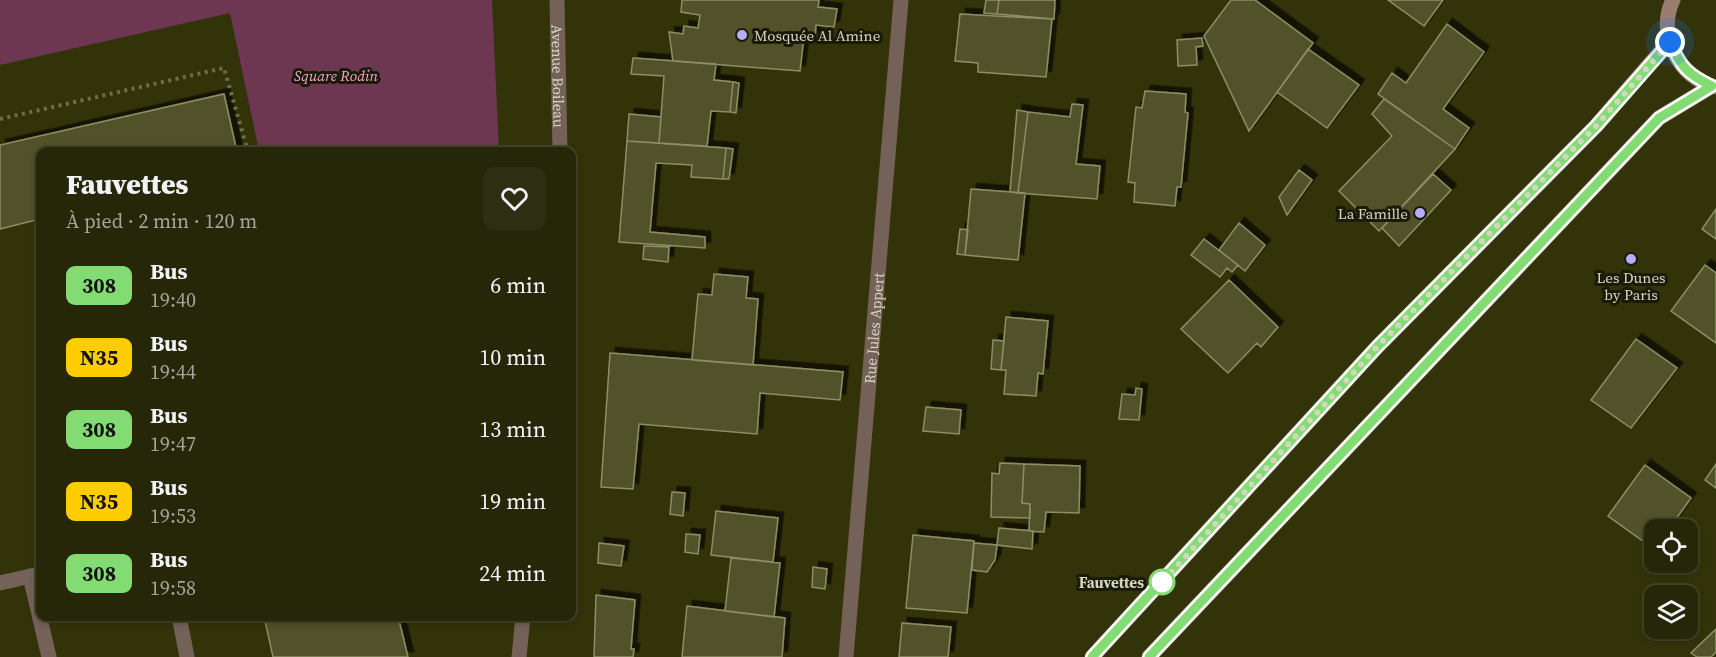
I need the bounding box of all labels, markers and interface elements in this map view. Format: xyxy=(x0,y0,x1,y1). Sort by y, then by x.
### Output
street label: Avenue Boileau xyxy=(547,24,570,128)
place label: Mosquée Al Amine xyxy=(754,25,881,46)
your location xyxy=(1655,27,1685,57)
marker: Mosquée Al Amine xyxy=(735,28,749,42)
park label: Square Rodin xyxy=(294,65,379,86)
text: Fauvettes xyxy=(66,165,188,203)
button: heart xyxy=(483,167,546,230)
place label: La Famille xyxy=(1338,203,1408,224)
marker: La Famille xyxy=(1413,206,1427,220)
text: À pied · 2 min · 120 m xyxy=(66,207,257,235)
marker: Les Dunes by Paris xyxy=(1624,252,1638,266)
text: Bus xyxy=(150,256,187,286)
place label: Les Dunes by Paris xyxy=(1596,267,1666,305)
text: 6 min xyxy=(490,270,546,300)
text: 308 xyxy=(82,271,116,300)
street label: Rue Jules Appert xyxy=(858,272,889,385)
text: 19:40 xyxy=(150,286,196,314)
text: Bus xyxy=(150,328,187,358)
text: 10 min xyxy=(479,342,546,372)
text: N35 xyxy=(80,343,118,372)
text: 19:44 xyxy=(150,358,196,386)
text: Bus xyxy=(150,400,187,430)
text: 13 min xyxy=(479,414,546,444)
text: 308 xyxy=(82,415,116,444)
text: 19:47 xyxy=(150,430,196,458)
text: Bus xyxy=(150,472,187,502)
text: 19 min xyxy=(479,486,546,516)
text: N35 xyxy=(80,487,118,516)
text: 19:53 xyxy=(150,502,196,530)
map controls xyxy=(1644,519,1698,639)
button: locate xyxy=(1644,519,1698,573)
text: Bus xyxy=(150,544,187,574)
text: 24 min xyxy=(479,558,546,588)
text: 308 xyxy=(82,559,116,588)
marker: Fauvettes xyxy=(1149,569,1175,595)
place label: Fauvettes xyxy=(1079,572,1144,593)
text: 19:58 xyxy=(150,574,196,602)
button: layers xyxy=(1644,585,1698,639)

